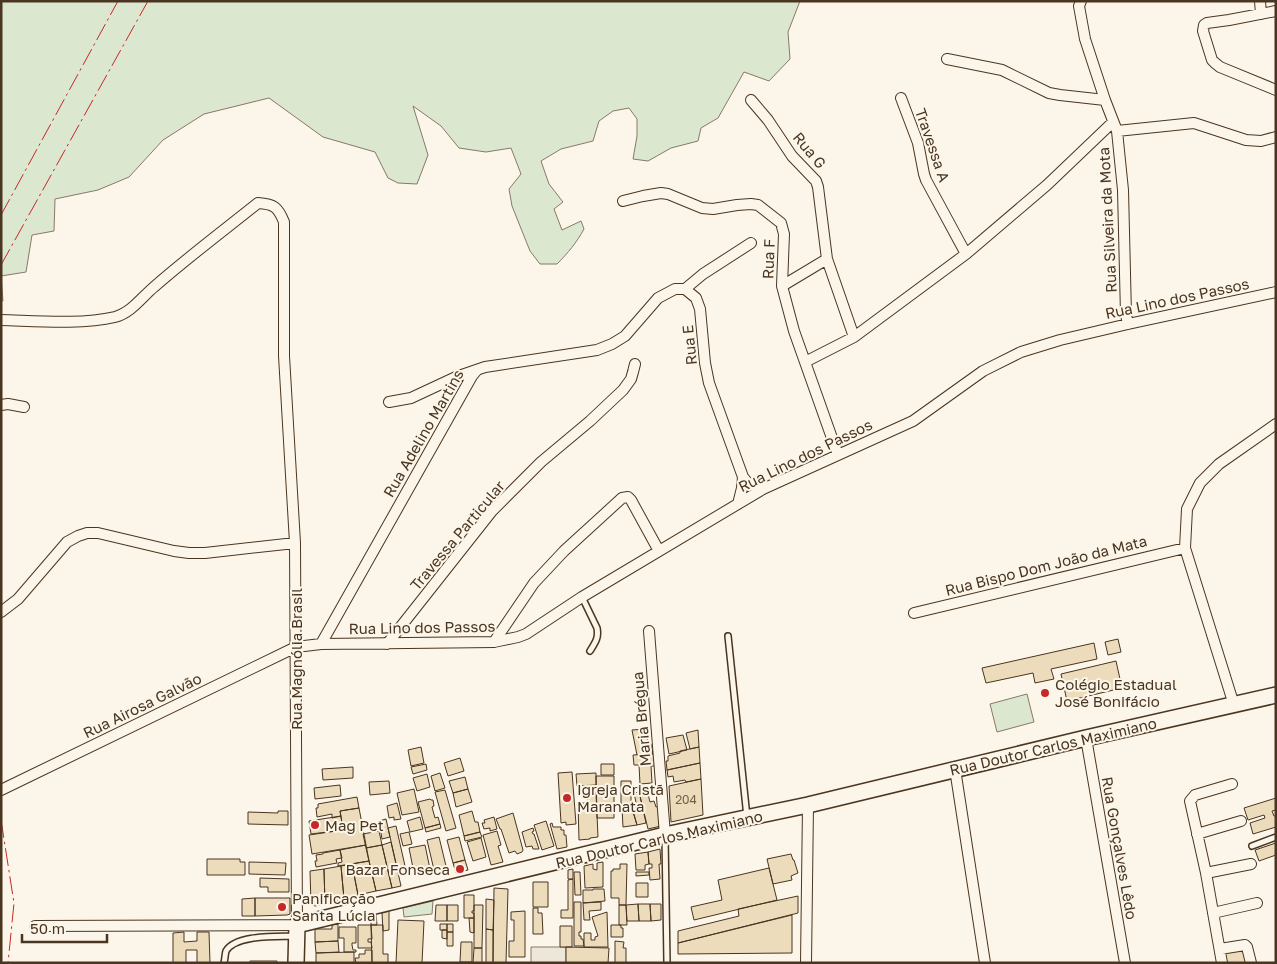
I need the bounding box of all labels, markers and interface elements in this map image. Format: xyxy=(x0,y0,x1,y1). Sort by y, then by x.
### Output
street label: Travessa A xyxy=(912,106,954,184)
street label: Rua G xyxy=(790,128,830,172)
street label: Rua Silveira da Mota xyxy=(1094,147,1120,293)
street label: Rua F xyxy=(758,239,778,279)
street label: Rua Lino dos Passos xyxy=(1103,274,1251,322)
street label: Rua E xyxy=(678,324,700,366)
street label: Rua Adelino Martins xyxy=(379,366,467,500)
street label: Rua Lino dos Passos xyxy=(735,415,875,495)
street label: Travessa Particular xyxy=(406,476,508,593)
street label: Rua Bispo Dom João da Mata xyxy=(943,531,1149,599)
street label: Rua Magnólia Brasil xyxy=(287,588,305,730)
street label: Rua Lino dos Passos xyxy=(349,617,496,637)
street label: Rua Airosa Galvão xyxy=(80,669,204,741)
street label: Maria Brégua xyxy=(628,671,654,767)
place label: Colégio Estadual José Bonifácio xyxy=(1055,675,1177,710)
marker: Colégio Estadual José Bonifácio xyxy=(1039,687,1051,699)
street label: Rua Doutor Carlos Maximiano xyxy=(948,713,1158,779)
street label: Rua Gonçalves Lêdo xyxy=(1099,775,1141,921)
place label: Igreja Cristã Maranata xyxy=(577,780,664,815)
marker: Igreja Cristã Maranata xyxy=(561,792,573,804)
house number: 204 xyxy=(675,792,697,807)
street label: Rua Doutor Carlos Maximiano xyxy=(554,806,764,872)
place label: Mag Pet xyxy=(325,816,384,834)
marker: Mag Pet xyxy=(309,819,321,831)
place label: Bazar Fonseca xyxy=(345,860,450,878)
marker: Bazar Fonseca xyxy=(454,863,466,875)
place label: Panificação Santa Lúcia xyxy=(292,889,375,924)
marker: Panificação Santa Lúcia xyxy=(276,901,288,913)
scale bar xyxy=(22,912,108,944)
text: 50 m xyxy=(30,919,65,937)

